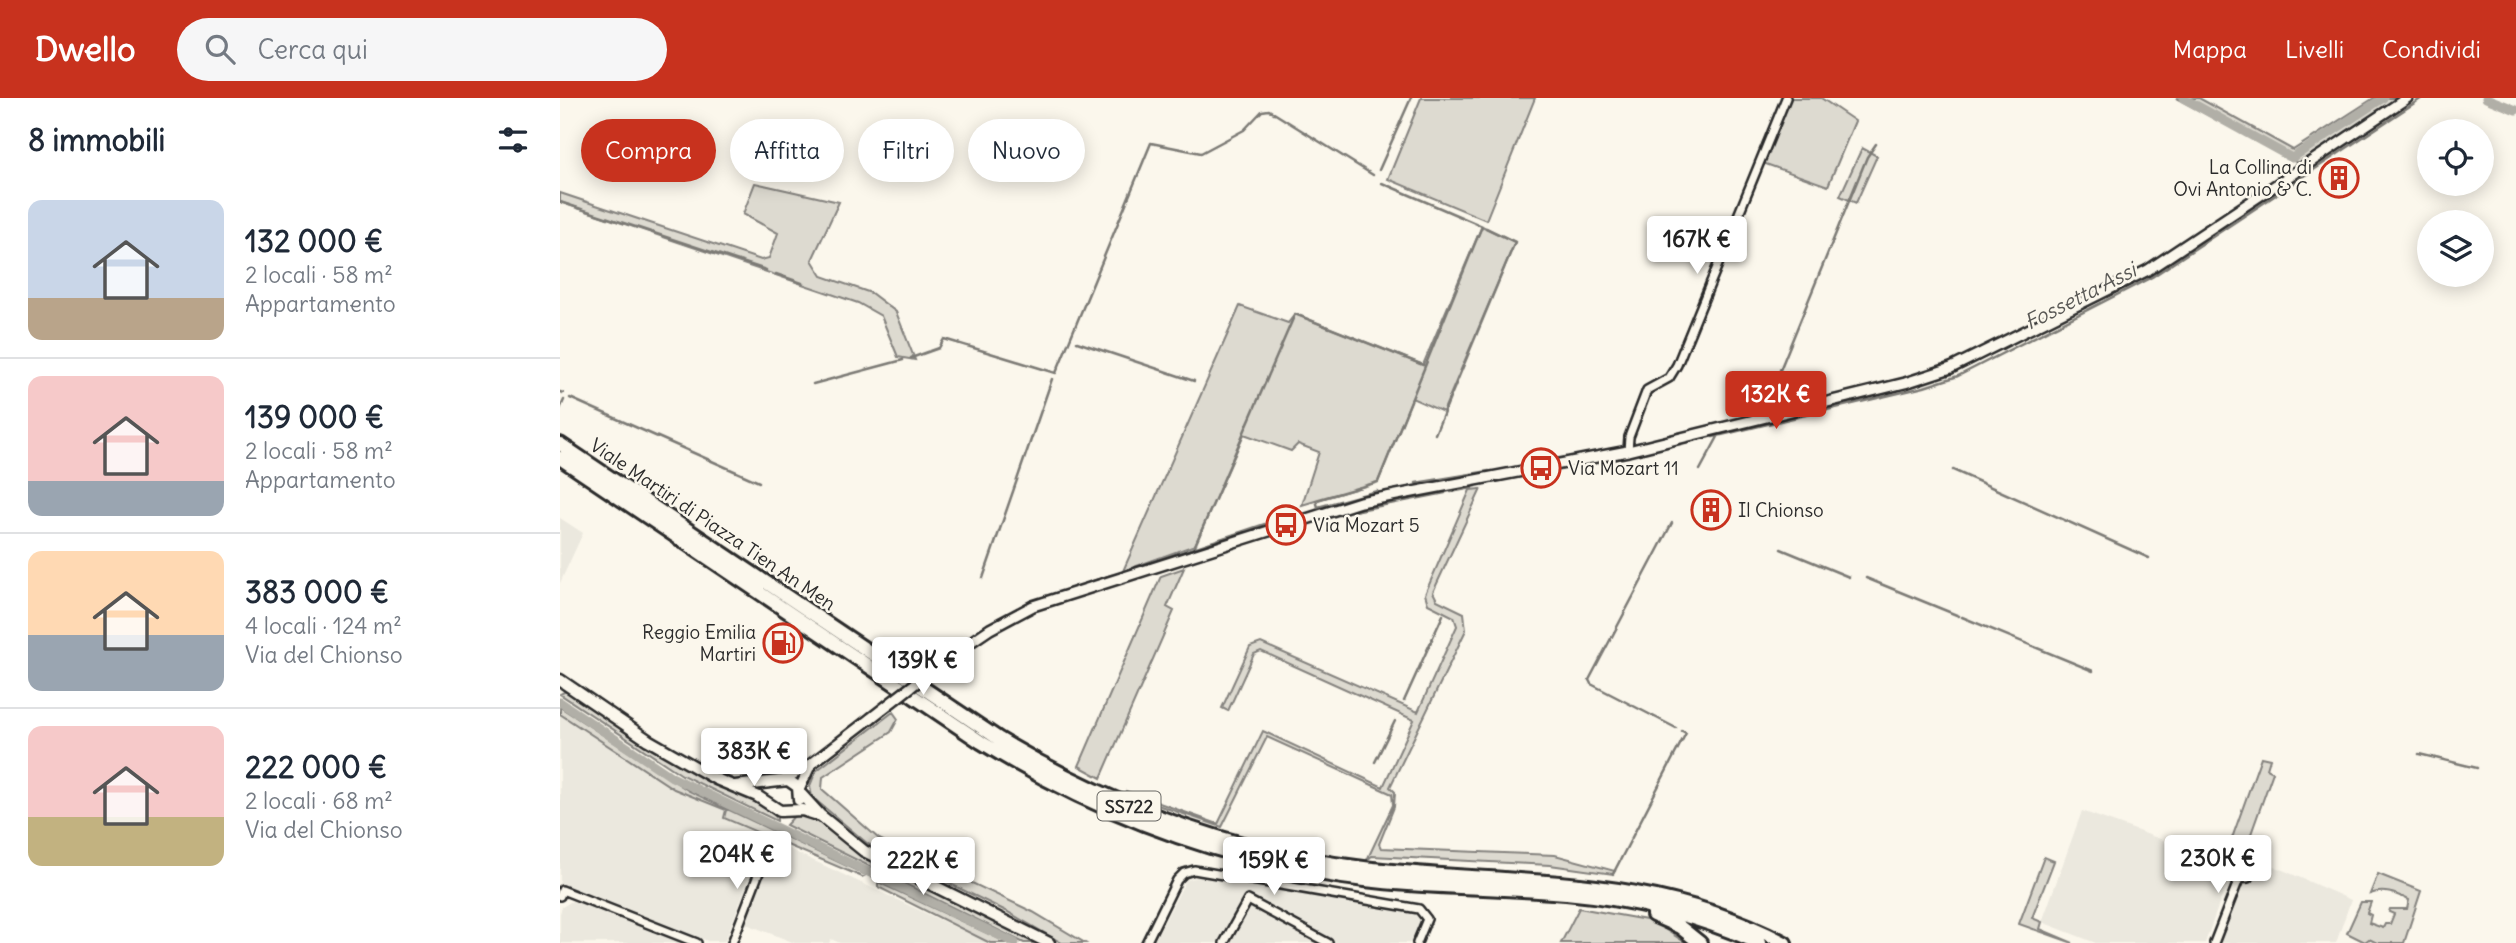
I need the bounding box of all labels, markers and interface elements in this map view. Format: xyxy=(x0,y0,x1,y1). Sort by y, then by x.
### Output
search box xyxy=(177,18,667,81)
text: Dwello xyxy=(35,28,135,70)
icon: search xyxy=(201,30,239,68)
text: Cerca qui xyxy=(257,33,368,66)
text: Mappa xyxy=(2173,34,2247,64)
text: Livelli xyxy=(2285,34,2344,64)
text: Condividi xyxy=(2382,34,2481,64)
chip: Compra xyxy=(581,119,716,182)
chip: Affitta xyxy=(730,119,844,182)
chip: Filtri xyxy=(858,119,954,182)
chip: Nuovo xyxy=(968,119,1085,182)
map controls xyxy=(2417,119,2494,287)
button: locate xyxy=(2417,119,2494,196)
text: 8 immobili xyxy=(28,121,165,159)
icon: filters xyxy=(494,121,532,159)
place label: La Collina di Ovi Antonio & C. xyxy=(2173,155,2312,201)
building icon: La Collina di Ovi Antonio & C. xyxy=(2318,157,2360,199)
button: layers xyxy=(2417,210,2494,287)
pin: 167K € xyxy=(1640,216,1754,276)
text: 132 000 € xyxy=(245,222,383,260)
text: 167K € xyxy=(1663,224,1731,253)
icon: home xyxy=(84,228,168,312)
water label: Fossetta Assi xyxy=(2020,255,2142,336)
text: 2 locali · 58 m² xyxy=(245,260,393,289)
text: Appartamento xyxy=(245,289,396,318)
pin: 132K € xyxy=(1719,372,1833,431)
text: 132K € xyxy=(1741,379,1811,408)
text: 139 000 € xyxy=(245,398,384,436)
icon: home xyxy=(84,404,168,488)
street label: Viale Martiri di Piazza Tien An Men xyxy=(586,433,840,615)
text: 2 locali · 58 m² xyxy=(245,436,393,465)
bus stop icon: Via Mozart 11 xyxy=(1520,447,1562,489)
place label: Via Mozart 11 xyxy=(1568,456,1679,480)
text: Appartamento xyxy=(245,465,396,494)
building icon: Il Chionso xyxy=(1690,489,1732,531)
place label: Il Chionso xyxy=(1738,498,1824,522)
bus stop icon: Via Mozart 5 xyxy=(1265,504,1307,546)
place label: Via Mozart 5 xyxy=(1313,513,1420,537)
text: 383 000 € xyxy=(245,573,389,611)
icon: home xyxy=(84,579,168,663)
text: 4 locali · 124 m² xyxy=(245,611,402,640)
place label: Reggio Emilia Martiri xyxy=(642,620,756,666)
fuel station icon: Reggio Emilia Martiri xyxy=(762,622,804,664)
pin: 139K € xyxy=(866,638,980,697)
text: Via del Chionso xyxy=(245,640,403,669)
text: 139K € xyxy=(888,645,958,674)
pin: 383K € xyxy=(697,728,811,788)
text: 383K € xyxy=(717,736,791,765)
text: 222 000 € xyxy=(245,748,387,786)
icon: home xyxy=(84,754,168,838)
text: 2 locali · 68 m² xyxy=(245,786,393,815)
road number: SS722 xyxy=(1098,792,1160,820)
text: Via del Chionso xyxy=(245,815,403,844)
pin: 204K € xyxy=(680,832,794,891)
pin: 230K € xyxy=(2161,836,2275,895)
pin: 222K € xyxy=(866,838,980,897)
pin: 159K € xyxy=(1217,838,1331,897)
text: 204K € xyxy=(699,839,775,868)
text: 230K € xyxy=(2180,843,2256,872)
text: 222K € xyxy=(887,845,959,874)
text: 159K € xyxy=(1239,845,1309,874)

